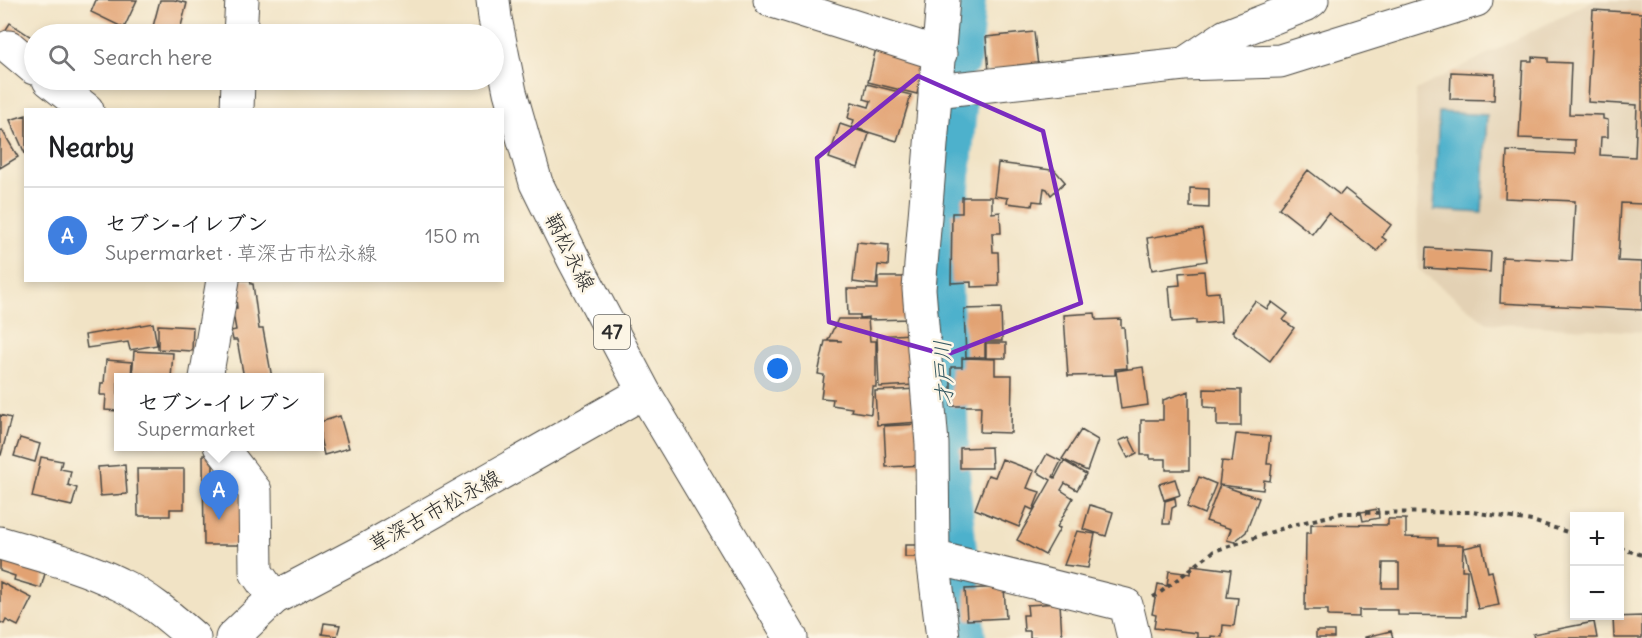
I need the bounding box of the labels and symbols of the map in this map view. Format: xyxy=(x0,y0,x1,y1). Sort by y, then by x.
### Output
street label: 鞆松永線 xyxy=(539,208,602,295)
road number: 47 xyxy=(594,315,630,349)
water label: 才戸川 xyxy=(928,340,958,406)
your location xyxy=(763,354,792,383)
street label: 草深古市松永線 xyxy=(364,463,506,558)
pin: A xyxy=(200,470,238,520)

